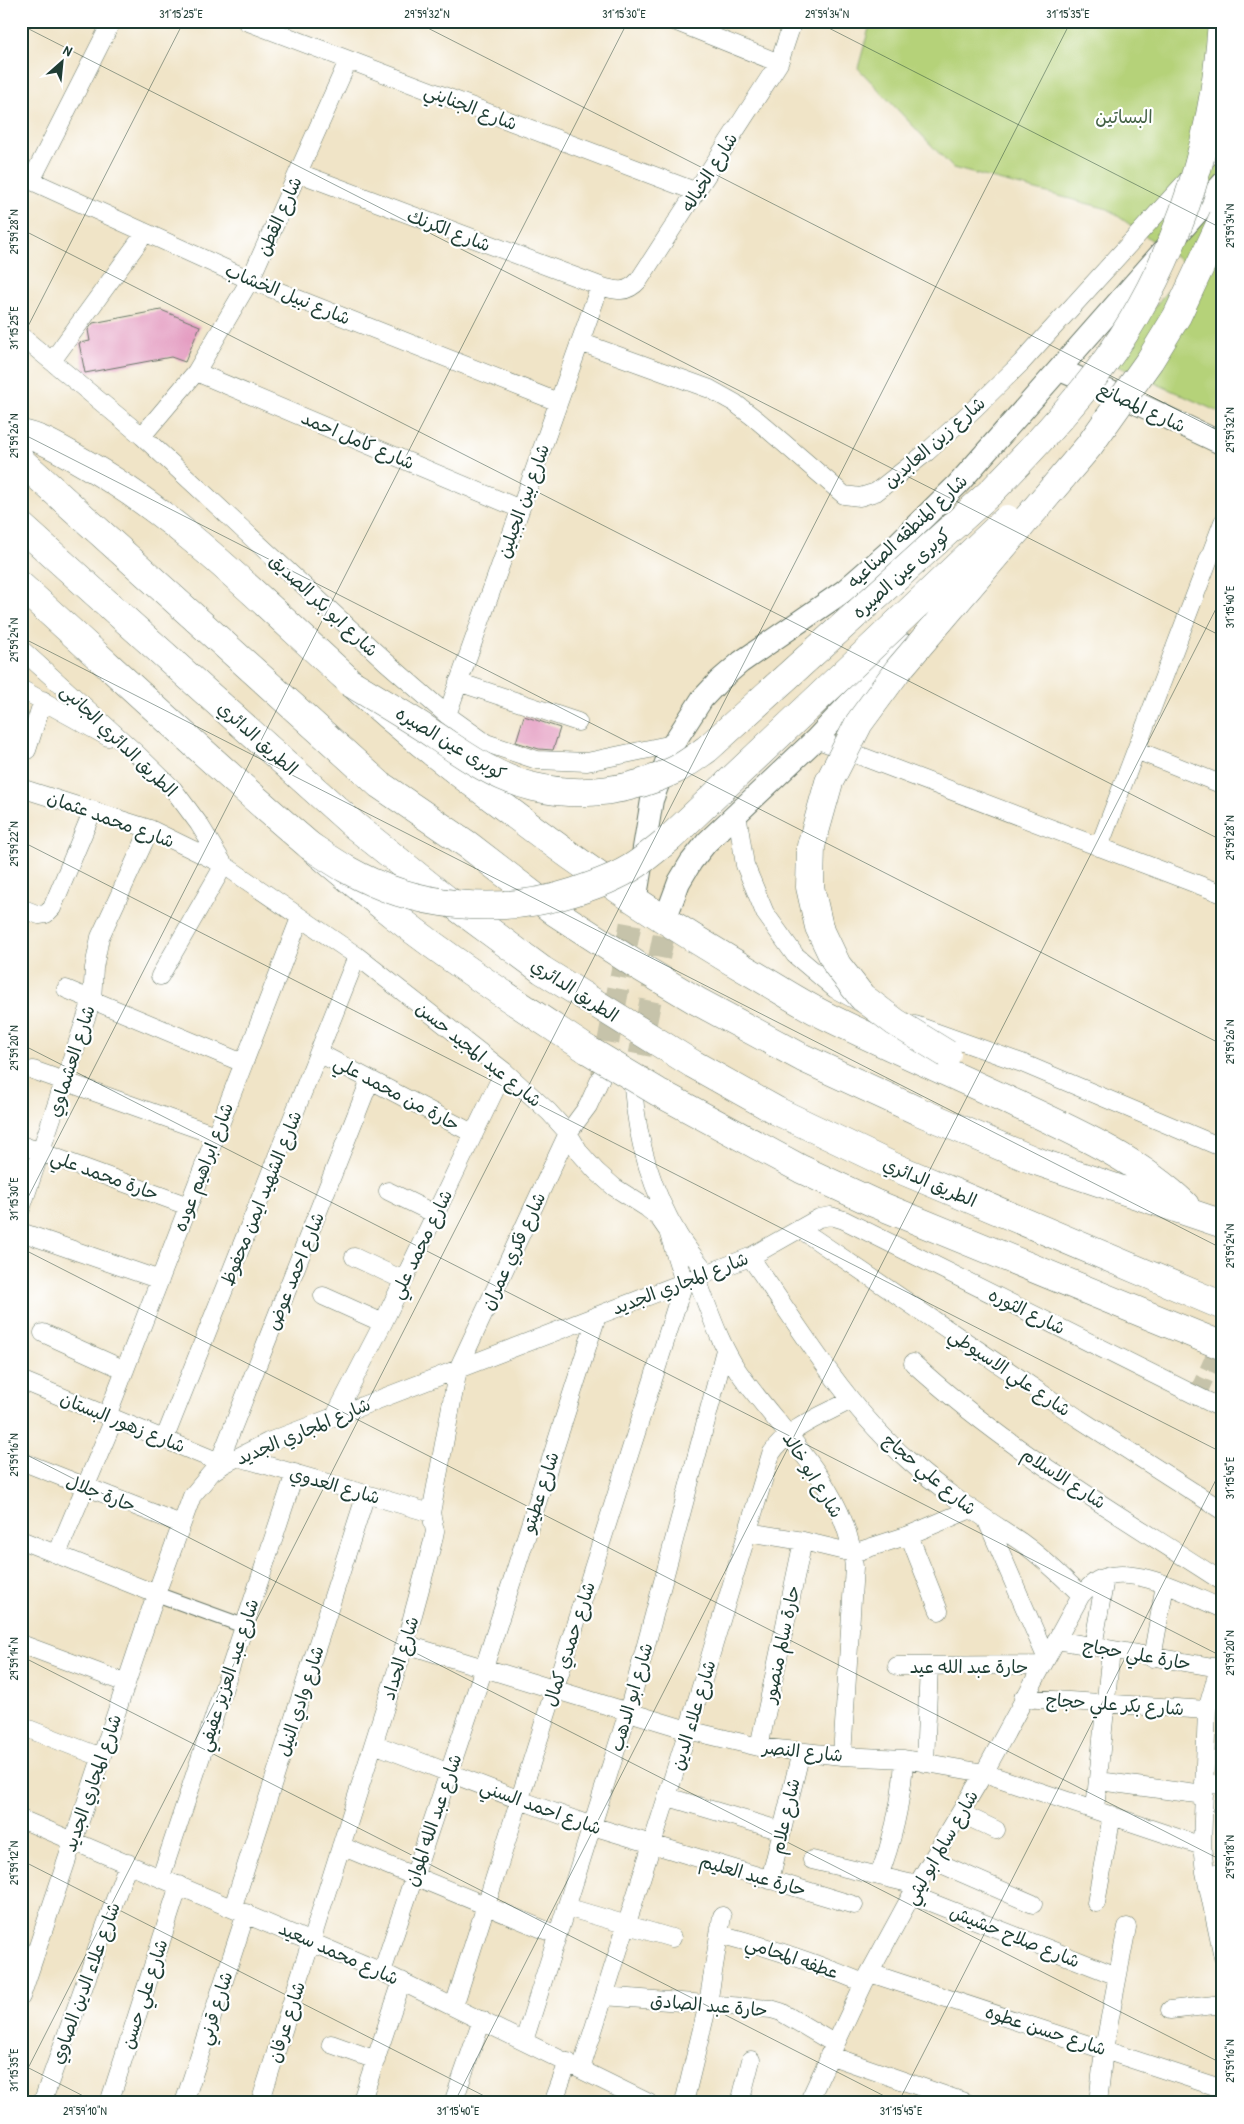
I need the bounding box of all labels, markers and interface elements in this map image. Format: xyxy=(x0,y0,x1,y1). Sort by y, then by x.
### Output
text: 31°15'25"E xyxy=(159,5,203,22)
text: 29°59'32"N xyxy=(404,5,450,22)
text: 31°15'30"E xyxy=(602,5,646,22)
text: 29°59'34"N xyxy=(805,5,849,22)
text: 31°15'35"E xyxy=(1046,5,1090,22)
north arrow xyxy=(38,38,88,88)
text: N xyxy=(60,40,76,60)
street label: شارع الجنايني xyxy=(419,78,521,140)
park label: البساتين xyxy=(1095,104,1153,129)
street label: شارع الخياله xyxy=(675,128,743,216)
street label: شارع القطن xyxy=(250,172,308,260)
street label: شارع الكرنك xyxy=(404,203,494,257)
text: 29°59'34"N xyxy=(1221,204,1238,248)
text: 29°59'28"N xyxy=(5,209,22,255)
street label: شارع نبيل الخشاب xyxy=(222,257,354,331)
text: 31°15'25"E xyxy=(5,306,22,350)
street label: شارع المصانع xyxy=(1094,376,1190,439)
street label: شارع زين العابدين xyxy=(878,391,990,493)
street label: شارع كامل احمد xyxy=(297,405,419,475)
text: 29°59'32"N xyxy=(1221,407,1238,453)
text: 29°59'26"N xyxy=(5,414,22,458)
street label: شارع بين الجبلين xyxy=(491,441,555,561)
street label: شارع المنطقه الصناعيه xyxy=(841,468,973,594)
street label: كوبرى عين الصيره xyxy=(846,522,956,624)
street label: شارع ابو بكر الصديق xyxy=(264,548,384,662)
text: 31°15'40"E xyxy=(1221,585,1238,628)
text: 29°59'24"N xyxy=(5,618,22,662)
street label: الطريق الدائري الجانبى xyxy=(55,678,183,803)
street label: الطريق الدائري xyxy=(212,695,303,781)
street label: كوبرى عين الصيره xyxy=(391,700,511,786)
street label: شارع محمد عثمان xyxy=(44,784,178,854)
text: 29°59'28"N xyxy=(1221,815,1238,861)
text: 29°59'22"N xyxy=(5,821,22,867)
street label: الطريق الدائري xyxy=(526,952,624,1029)
street label: شارع عبد المجيد حسن xyxy=(411,995,547,1113)
street label: شارع العشماوي xyxy=(41,1002,102,1120)
text: 29°59'26"N xyxy=(1221,1020,1238,1064)
text: 29°59'20"N xyxy=(5,1025,22,1071)
street label: حارة من محمد علي xyxy=(328,1049,464,1140)
street label: شارع ابراهيم عوده xyxy=(167,1099,241,1236)
street label: شارع الشهيد ايمن محفوظ xyxy=(214,1107,308,1289)
street label: حارة محمد علي xyxy=(46,1144,162,1210)
street label: الطريق الدائري xyxy=(879,1151,981,1214)
text: 31°15'30"E xyxy=(5,1177,22,1221)
street label: شارع محمد علي xyxy=(384,1185,462,1305)
street label: شارع فكري عمران xyxy=(475,1188,552,1315)
street label: شارع احمد عوض xyxy=(260,1208,330,1334)
text: 29°59'24"N xyxy=(1221,1224,1238,1268)
street label: شارع المجاري الجديد xyxy=(608,1245,752,1321)
street label: شارع الثوره xyxy=(984,1282,1070,1340)
street label: شارع علي الاسيوطي xyxy=(942,1322,1076,1425)
street label: شارع زهور البستان xyxy=(57,1385,189,1459)
street label: شارع المجاري الجديد xyxy=(232,1391,375,1472)
street label: شارع ابو خالد xyxy=(777,1427,849,1523)
street label: شارع علي حجاج xyxy=(875,1427,982,1524)
text: 29°59'16"N xyxy=(5,1433,22,1477)
street label: شارع الاسلام xyxy=(1016,1441,1111,1516)
street label: شارع عطيتو xyxy=(515,1448,565,1537)
text: 31°15'45"E xyxy=(1221,1456,1238,1499)
street label: شارع العدوي xyxy=(287,1460,383,1511)
street label: حارة جلال xyxy=(63,1468,139,1518)
street label: شارع حمدي كمال xyxy=(537,1578,602,1710)
street label: حارة سالم منصور xyxy=(756,1583,808,1707)
street label: شارع عبد العزيز عفيفي xyxy=(192,1595,268,1756)
street label: شارع الحداد xyxy=(375,1613,425,1703)
text: 29°59'20"N xyxy=(1221,1630,1238,1676)
street label: حارة علي حجاج xyxy=(1080,1632,1193,1680)
text: 29°59'14"N xyxy=(5,1637,22,1681)
street label: شارع ابو الدهب xyxy=(604,1640,658,1754)
street label: شارع وادي النيل xyxy=(270,1642,331,1760)
street label: حارة عبد الله عيد xyxy=(910,1654,1028,1679)
street label: شارع علاء الدين xyxy=(664,1657,722,1773)
street label: شارع بكر علي حجاج xyxy=(1045,1687,1185,1725)
street label: شارع المجاري الجديد xyxy=(57,1711,128,1856)
street label: شارع النصر xyxy=(760,1734,844,1768)
street label: شارع عبد الله الموان xyxy=(399,1750,467,1890)
street label: شارع احمد السني xyxy=(476,1774,605,1844)
street label: شارع علام xyxy=(764,1776,808,1857)
street label: شارع سالم ابو ليثي xyxy=(898,1785,987,1911)
text: 29°59'18"N xyxy=(1221,1835,1238,1879)
text: 29°59'12"N xyxy=(5,1841,22,1885)
street label: حارة عبد العليم xyxy=(696,1848,809,1904)
street label: شارع علاء الدين الصاوي xyxy=(44,1899,127,2068)
street label: شارع صلاح حشيش xyxy=(946,1899,1084,1973)
street label: شارع محمد سعيد xyxy=(275,1915,403,1991)
street label: عطفه المحامي xyxy=(741,1929,842,1988)
street label: شارع علي حسن xyxy=(114,1936,177,2053)
street label: شارع قرني xyxy=(191,1968,242,2049)
street label: شارع عرفان xyxy=(261,1978,311,2066)
street label: حارة عبد الصادق xyxy=(649,1987,769,2023)
street label: شارع حسن عطوه xyxy=(982,1999,1110,2061)
text: 29°59'16"N xyxy=(1221,2039,1238,2083)
text: 31°15'35"E xyxy=(5,2048,22,2092)
text: 29°59'10"N xyxy=(63,2102,107,2119)
text: 31°15'40"E xyxy=(437,2102,480,2119)
text: 31°15'45"E xyxy=(880,2102,923,2119)

